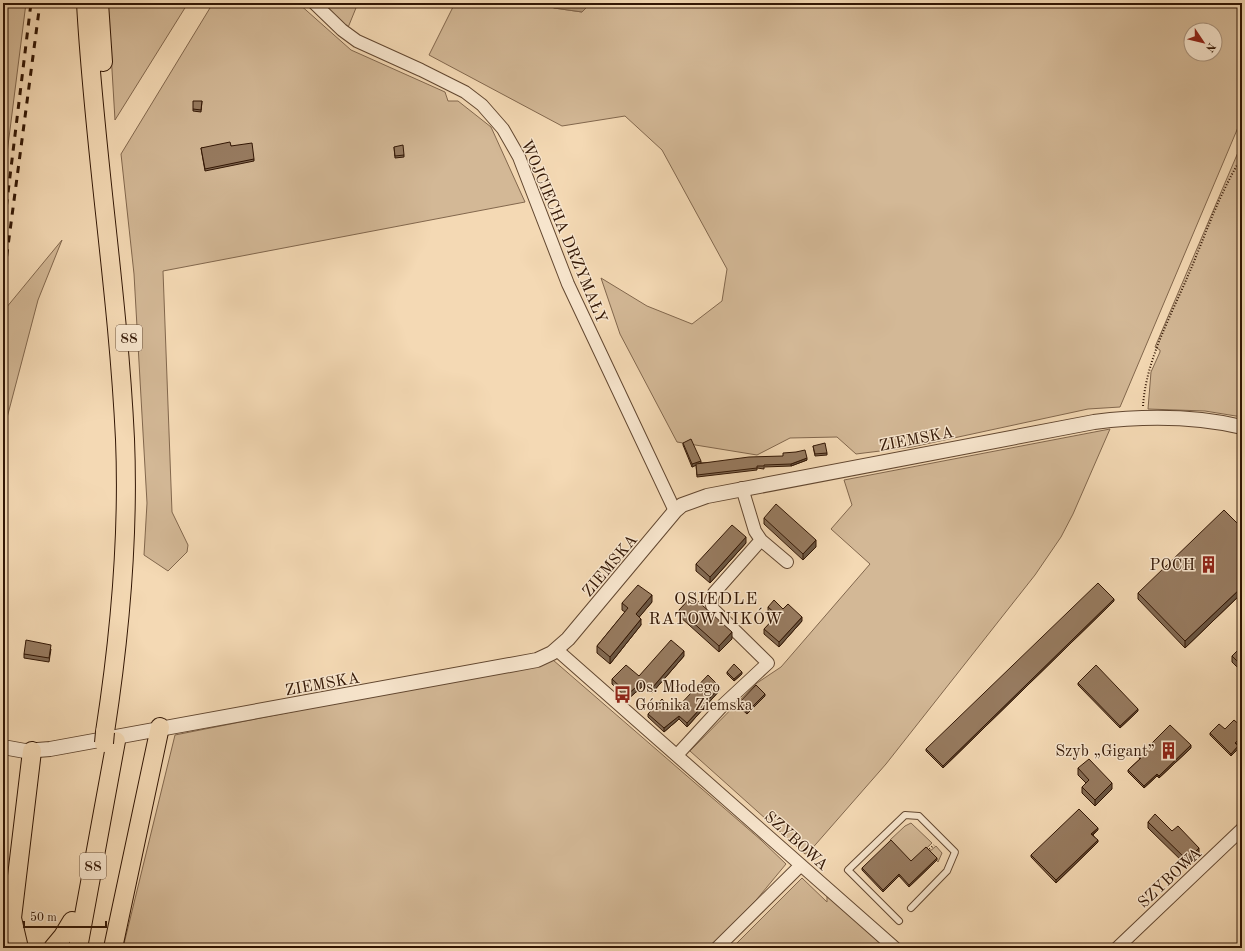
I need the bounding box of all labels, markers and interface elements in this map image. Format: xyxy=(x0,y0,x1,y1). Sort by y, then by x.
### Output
north arrow xyxy=(1183,22,1223,62)
text: N xyxy=(1203,40,1217,54)
street label: WOJCIECHA DRZYMAŁY xyxy=(517,138,609,326)
road number: 88 xyxy=(116,325,142,351)
street label: ZIEMSKA xyxy=(878,425,955,455)
street label: ZIEMSKA xyxy=(580,532,641,600)
building icon: POCH xyxy=(1198,554,1218,574)
place label: POCH xyxy=(1150,558,1195,574)
district label: OSIEDLE RATOWNIKÓW xyxy=(648,591,784,628)
street label: ZIEMSKA xyxy=(284,671,361,699)
place label: Os. Młodego Górnika Ziemska xyxy=(635,680,753,714)
bus stop icon: Os. Młodego Górnika Ziemska xyxy=(612,685,632,705)
building icon: Szyb „Gigant” xyxy=(1158,740,1178,760)
place label: Szyb „Gigant” xyxy=(1055,744,1155,760)
street label: SZYBOWA xyxy=(761,809,831,874)
street label: SZYBOWA xyxy=(1136,845,1205,912)
road number: 88 xyxy=(80,853,106,879)
scale bar xyxy=(24,903,106,929)
text: 50 m xyxy=(30,911,57,924)

